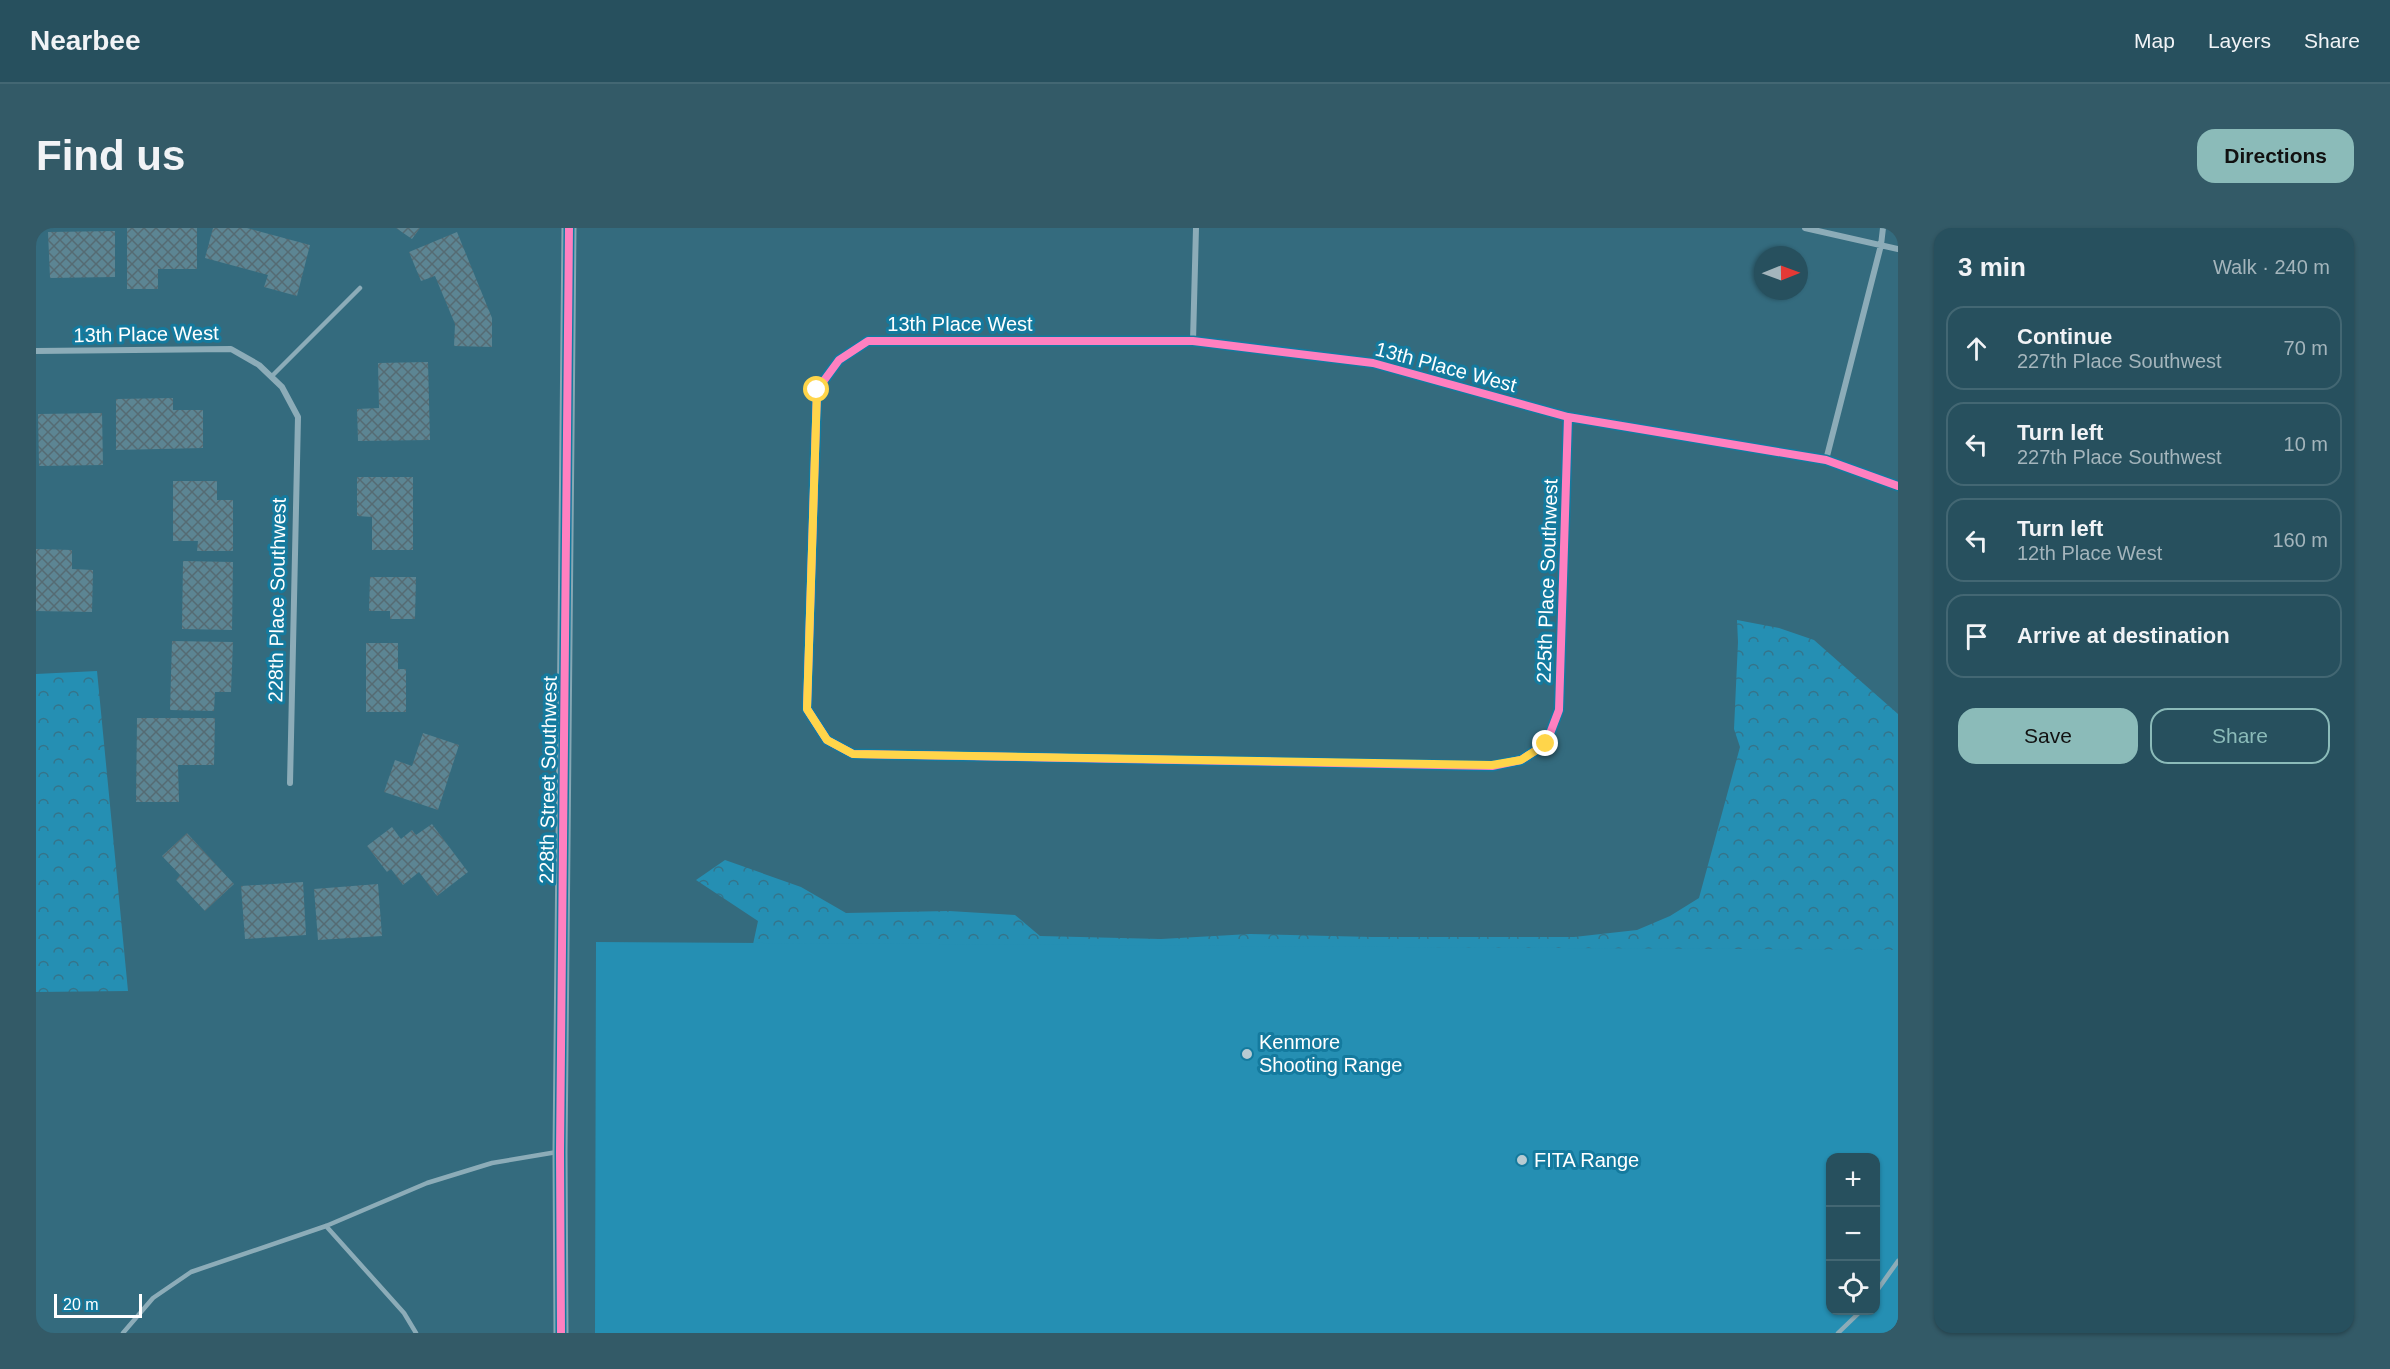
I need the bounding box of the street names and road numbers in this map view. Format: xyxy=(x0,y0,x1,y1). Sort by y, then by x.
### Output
street label: 13th Place West xyxy=(887,313,1033,335)
street label: 13th Place West xyxy=(73,322,219,346)
street label: 13th Place West xyxy=(1373,338,1519,397)
street label: 225th Place Southwest xyxy=(1532,478,1562,684)
street label: 228th Place Southwest xyxy=(264,497,290,702)
street label: 228th Street Southwest xyxy=(535,675,561,884)

